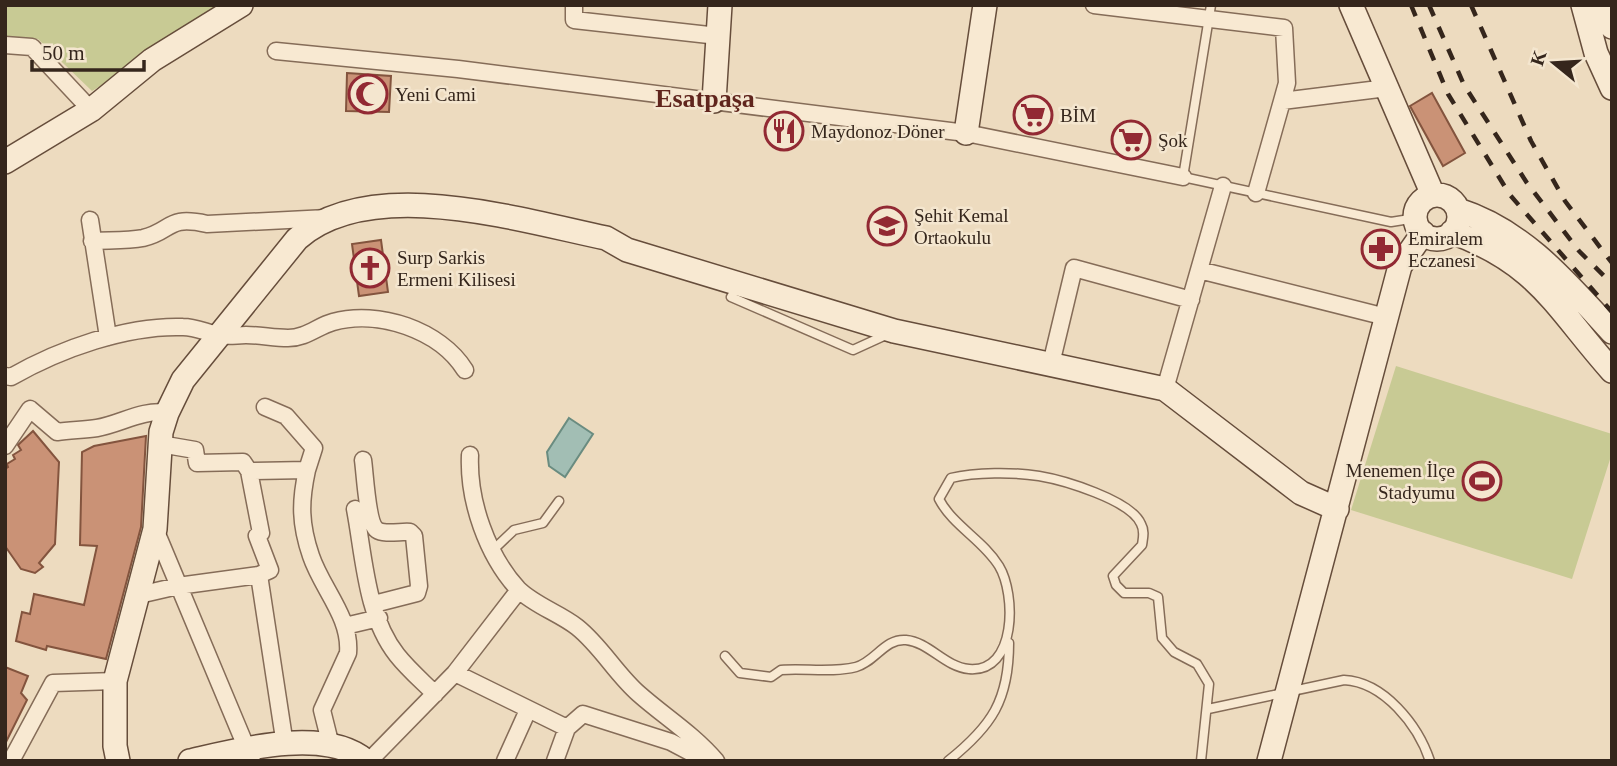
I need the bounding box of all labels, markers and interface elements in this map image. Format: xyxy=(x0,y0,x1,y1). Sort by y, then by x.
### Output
scale bar xyxy=(32,28,144,72)
north arrow xyxy=(1519,28,1589,98)
text: 50 m xyxy=(42,41,85,65)
text: K xyxy=(1526,47,1551,68)
mosque icon: Yeni Cami xyxy=(347,73,389,115)
place label: Yeni Cami xyxy=(395,84,476,105)
district label: Esatpaşa xyxy=(655,84,755,113)
supermarket icon: BİM xyxy=(1012,94,1054,136)
place label: BİM xyxy=(1060,105,1096,126)
restaurant icon: Maydonoz Döner xyxy=(763,110,805,152)
supermarket icon: Şok xyxy=(1110,119,1152,161)
place label: Maydonoz Döner xyxy=(811,121,945,142)
place label: Şok xyxy=(1158,130,1188,151)
school or university icon: Şehit Kemal Ortaokulu xyxy=(866,205,908,247)
place label: Şehit Kemal Ortaokulu xyxy=(914,205,1008,248)
pharmacy icon: Emiralem Eczanesi xyxy=(1360,228,1402,270)
place label: Emiralem Eczanesi xyxy=(1408,228,1483,271)
church icon: Surp Sarkis Ermeni Kilisesi xyxy=(349,247,391,289)
place label: Surp Sarkis Ermeni Kilisesi xyxy=(397,247,516,290)
place label: Menemen İlçe Stadyumu xyxy=(1346,460,1455,503)
sports icon: Menemen İlçe Stadyumu xyxy=(1461,460,1503,502)

